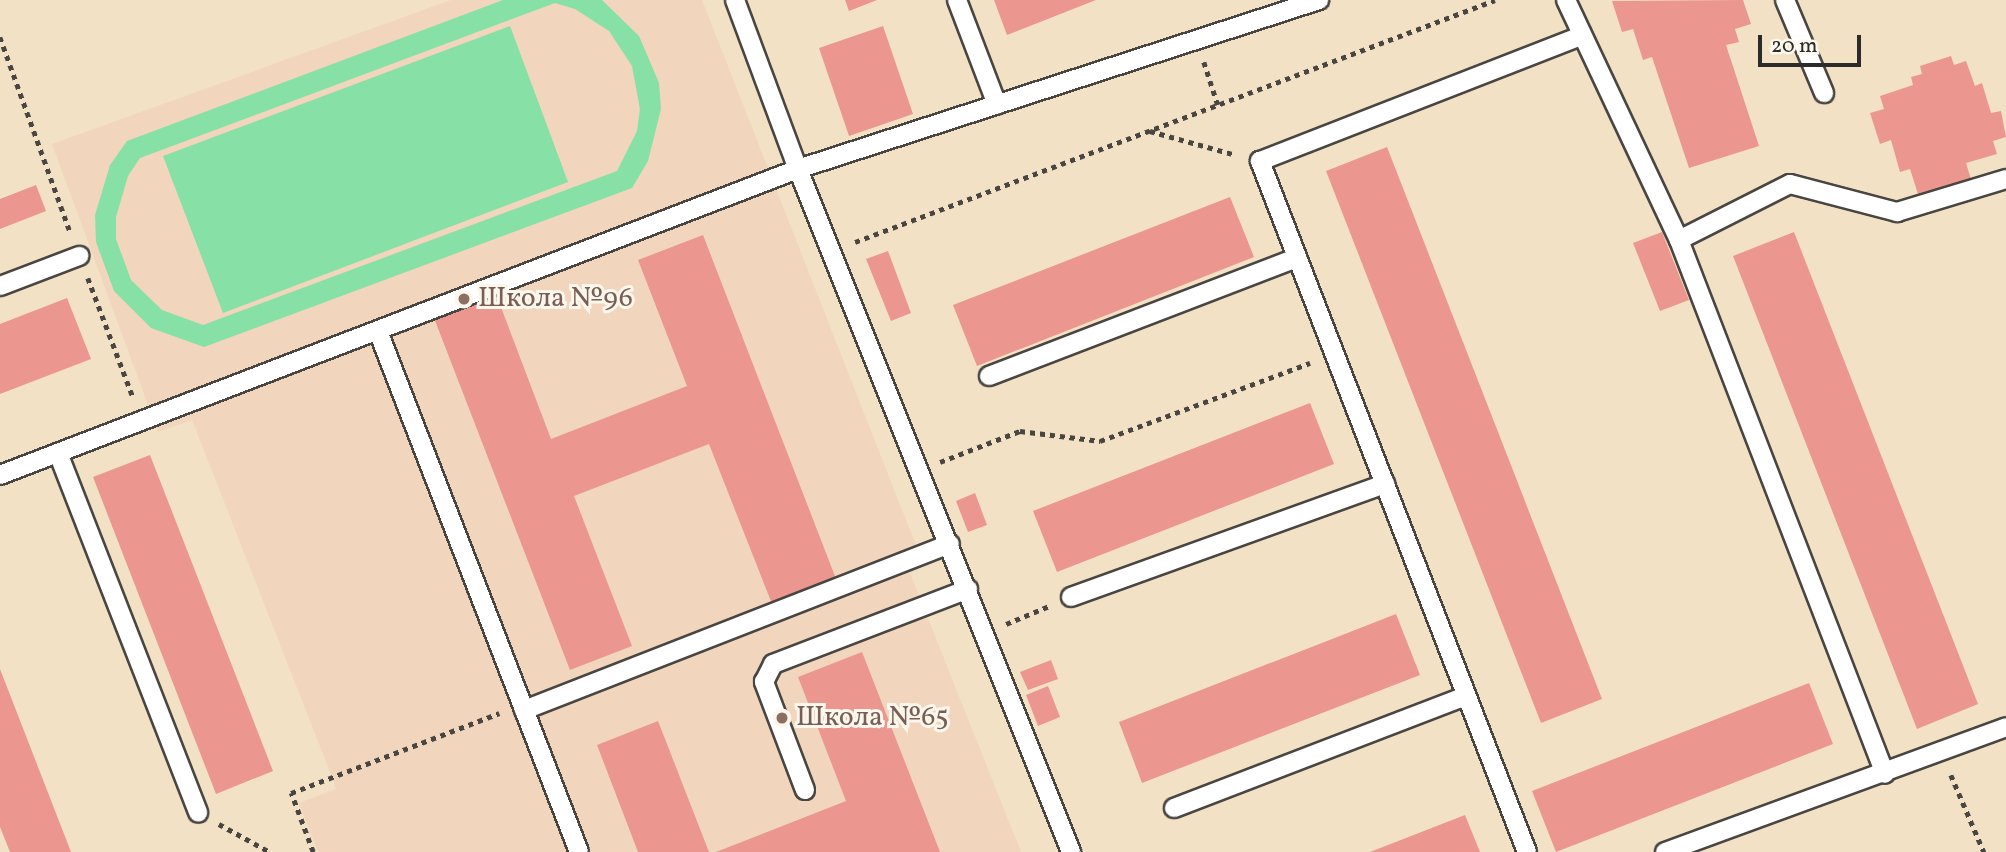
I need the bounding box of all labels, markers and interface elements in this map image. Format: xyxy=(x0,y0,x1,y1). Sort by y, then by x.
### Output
scale bar xyxy=(1761,21,1864,65)
text: 20 m xyxy=(1771,32,1817,61)
place label: Школа №96 xyxy=(478,282,633,316)
marker: Школа №96 xyxy=(456,291,472,307)
place label: Школа №65 xyxy=(796,701,949,735)
marker: Школа №65 xyxy=(774,710,790,726)

